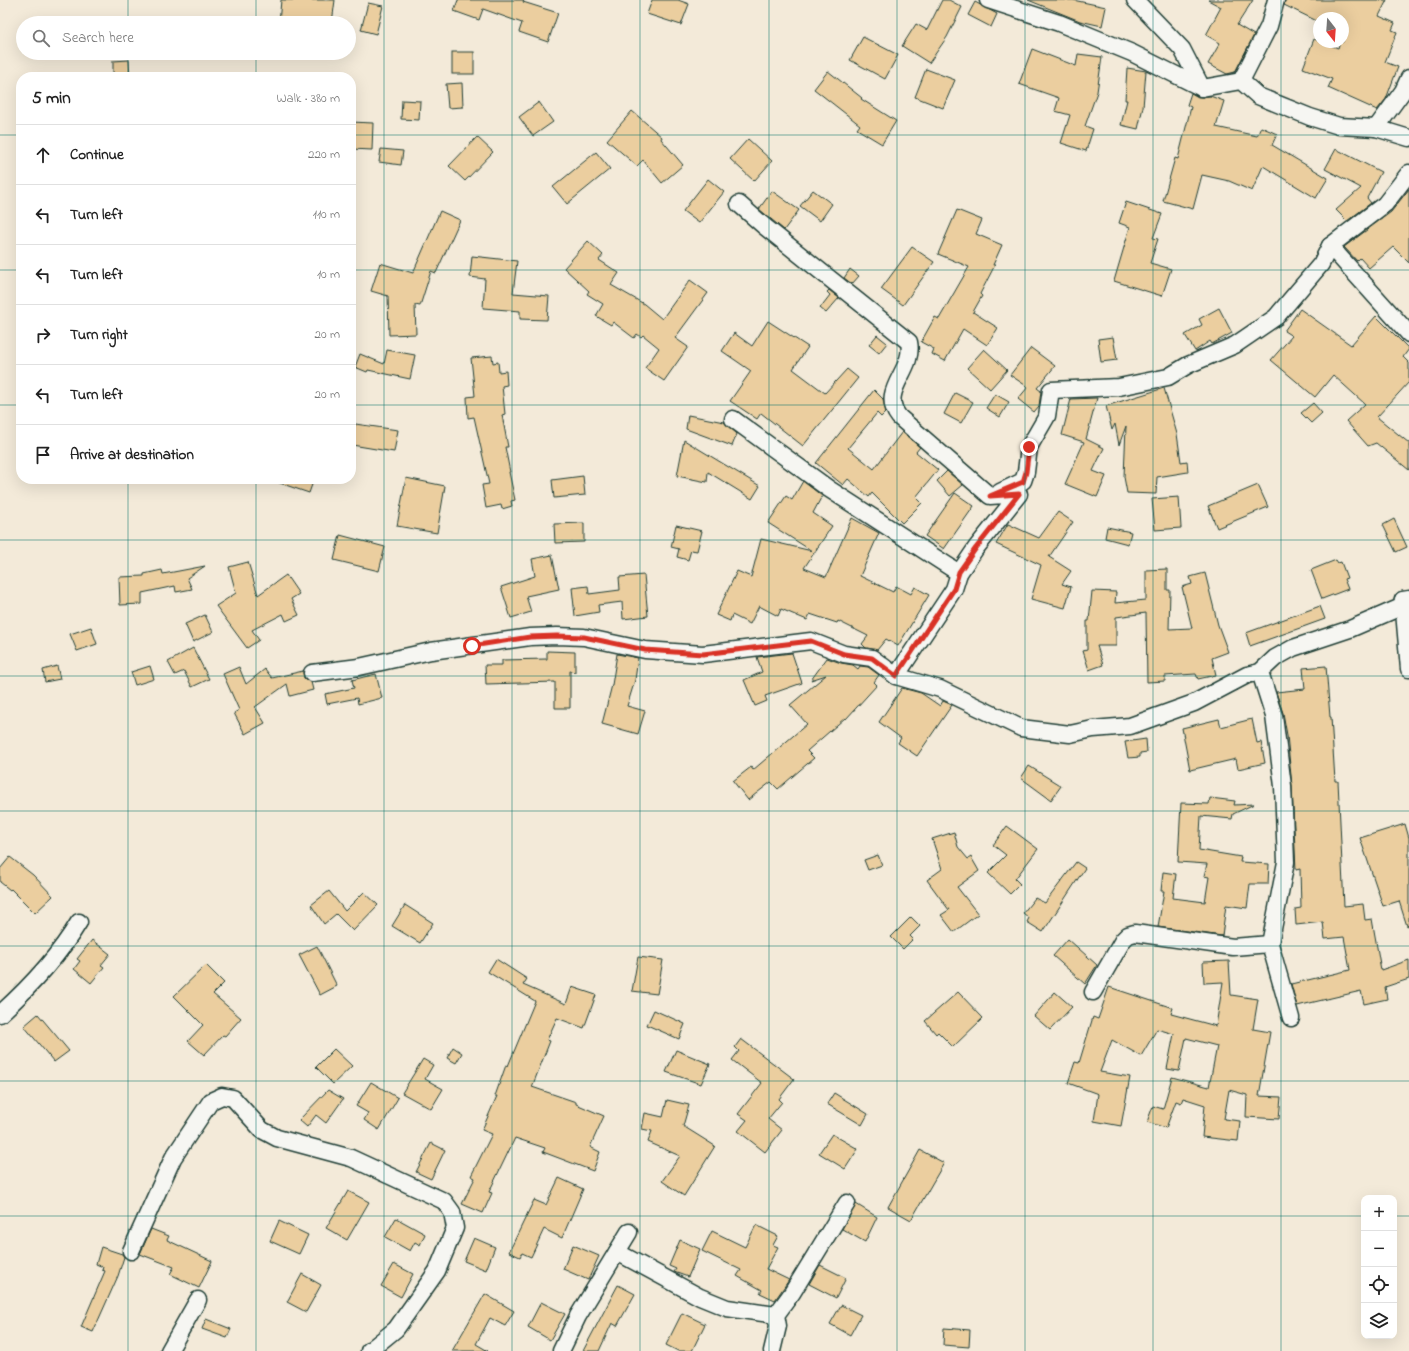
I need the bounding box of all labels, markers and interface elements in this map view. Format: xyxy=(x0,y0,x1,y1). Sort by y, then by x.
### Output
north arrow xyxy=(1313,12,1349,48)
search box xyxy=(16,16,356,60)
icon: search xyxy=(30,27,52,49)
text: Search here xyxy=(62,27,134,49)
text: 5 min xyxy=(32,86,71,111)
text: Walk · 380 m xyxy=(277,89,340,108)
icon: ahead xyxy=(32,144,54,166)
text: Continue xyxy=(70,144,124,166)
text: 220 m xyxy=(308,145,340,164)
icon: left xyxy=(32,204,54,226)
text: Turn left xyxy=(70,204,123,226)
text: 110 m xyxy=(313,205,340,224)
icon: left xyxy=(32,264,54,286)
text: Turn left xyxy=(70,264,123,286)
text: 10 m xyxy=(317,265,340,284)
icon: right xyxy=(32,324,54,346)
text: Turn right xyxy=(70,324,128,346)
text: 20 m xyxy=(315,325,340,344)
icon: left xyxy=(32,384,54,406)
text: Turn left xyxy=(70,384,123,406)
text: 20 m xyxy=(315,385,340,404)
route end xyxy=(1020,438,1038,456)
icon: arrive xyxy=(32,444,54,466)
text: Arrive at destination xyxy=(70,444,194,466)
route start xyxy=(463,637,481,655)
map controls xyxy=(1361,1195,1397,1339)
button: + xyxy=(1361,1195,1397,1231)
button: − xyxy=(1361,1231,1397,1267)
button: locate xyxy=(1361,1267,1397,1303)
button: layers xyxy=(1361,1303,1397,1339)

